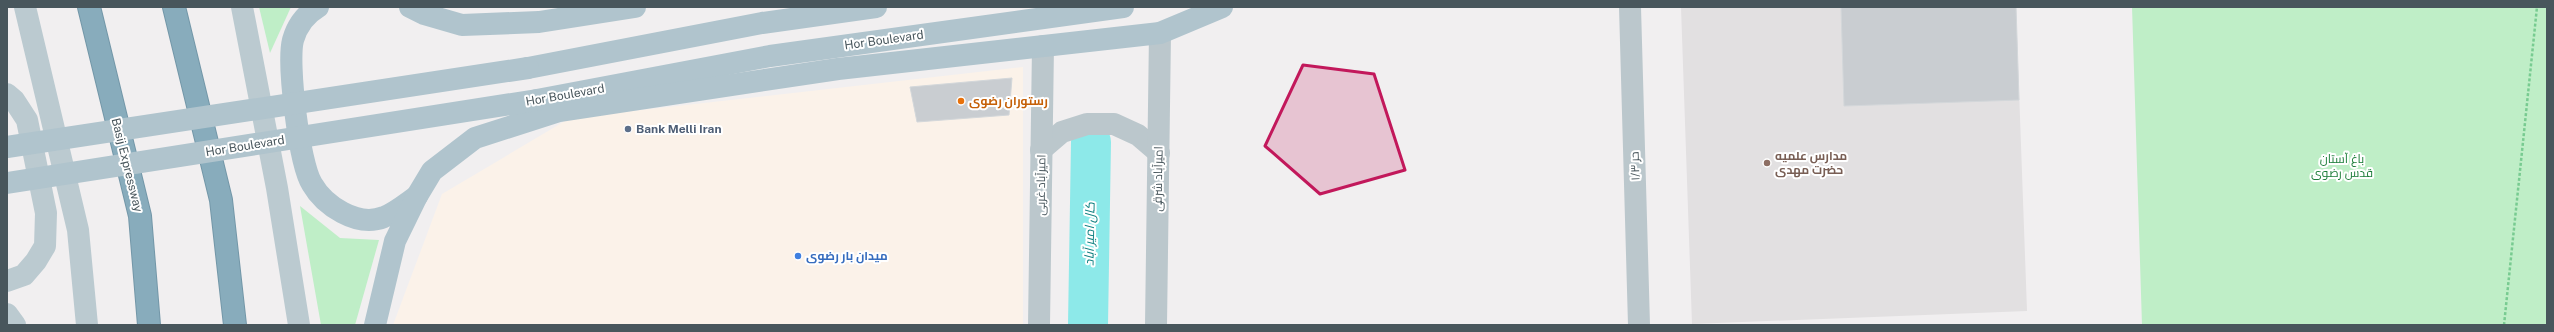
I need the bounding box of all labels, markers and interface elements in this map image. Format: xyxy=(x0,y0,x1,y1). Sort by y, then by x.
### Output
street label: Hor Boulevard xyxy=(844,28,924,52)
street label: Hor Boulevard xyxy=(525,81,605,109)
place label: رستوران رضوی xyxy=(969,94,1048,109)
marker: رستوران رضوی xyxy=(956,96,966,106)
street label: Basij Expressway xyxy=(109,116,146,214)
place label: Bank Melli Iran xyxy=(636,122,722,136)
marker: Bank Melli Iran xyxy=(623,124,633,134)
street label: Hor Boulevard xyxy=(205,133,285,159)
street label: امیرآباد شرقی xyxy=(1150,146,1166,212)
place label: مدارس علمیه حضرت مهدی xyxy=(1775,149,1847,178)
street label: حر ۱/۳ xyxy=(1627,151,1643,181)
park label: باغ آستان قدس رضوی xyxy=(2311,152,2373,180)
street label: امیرآباد غربی xyxy=(1033,154,1049,216)
marker: مدارس علمیه حضرت مهدی xyxy=(1762,158,1772,168)
water label: کال امیر آباد xyxy=(1081,201,1099,266)
place label: میدان بار رضوی xyxy=(806,249,888,264)
marker: میدان بار رضوی xyxy=(793,251,803,261)

